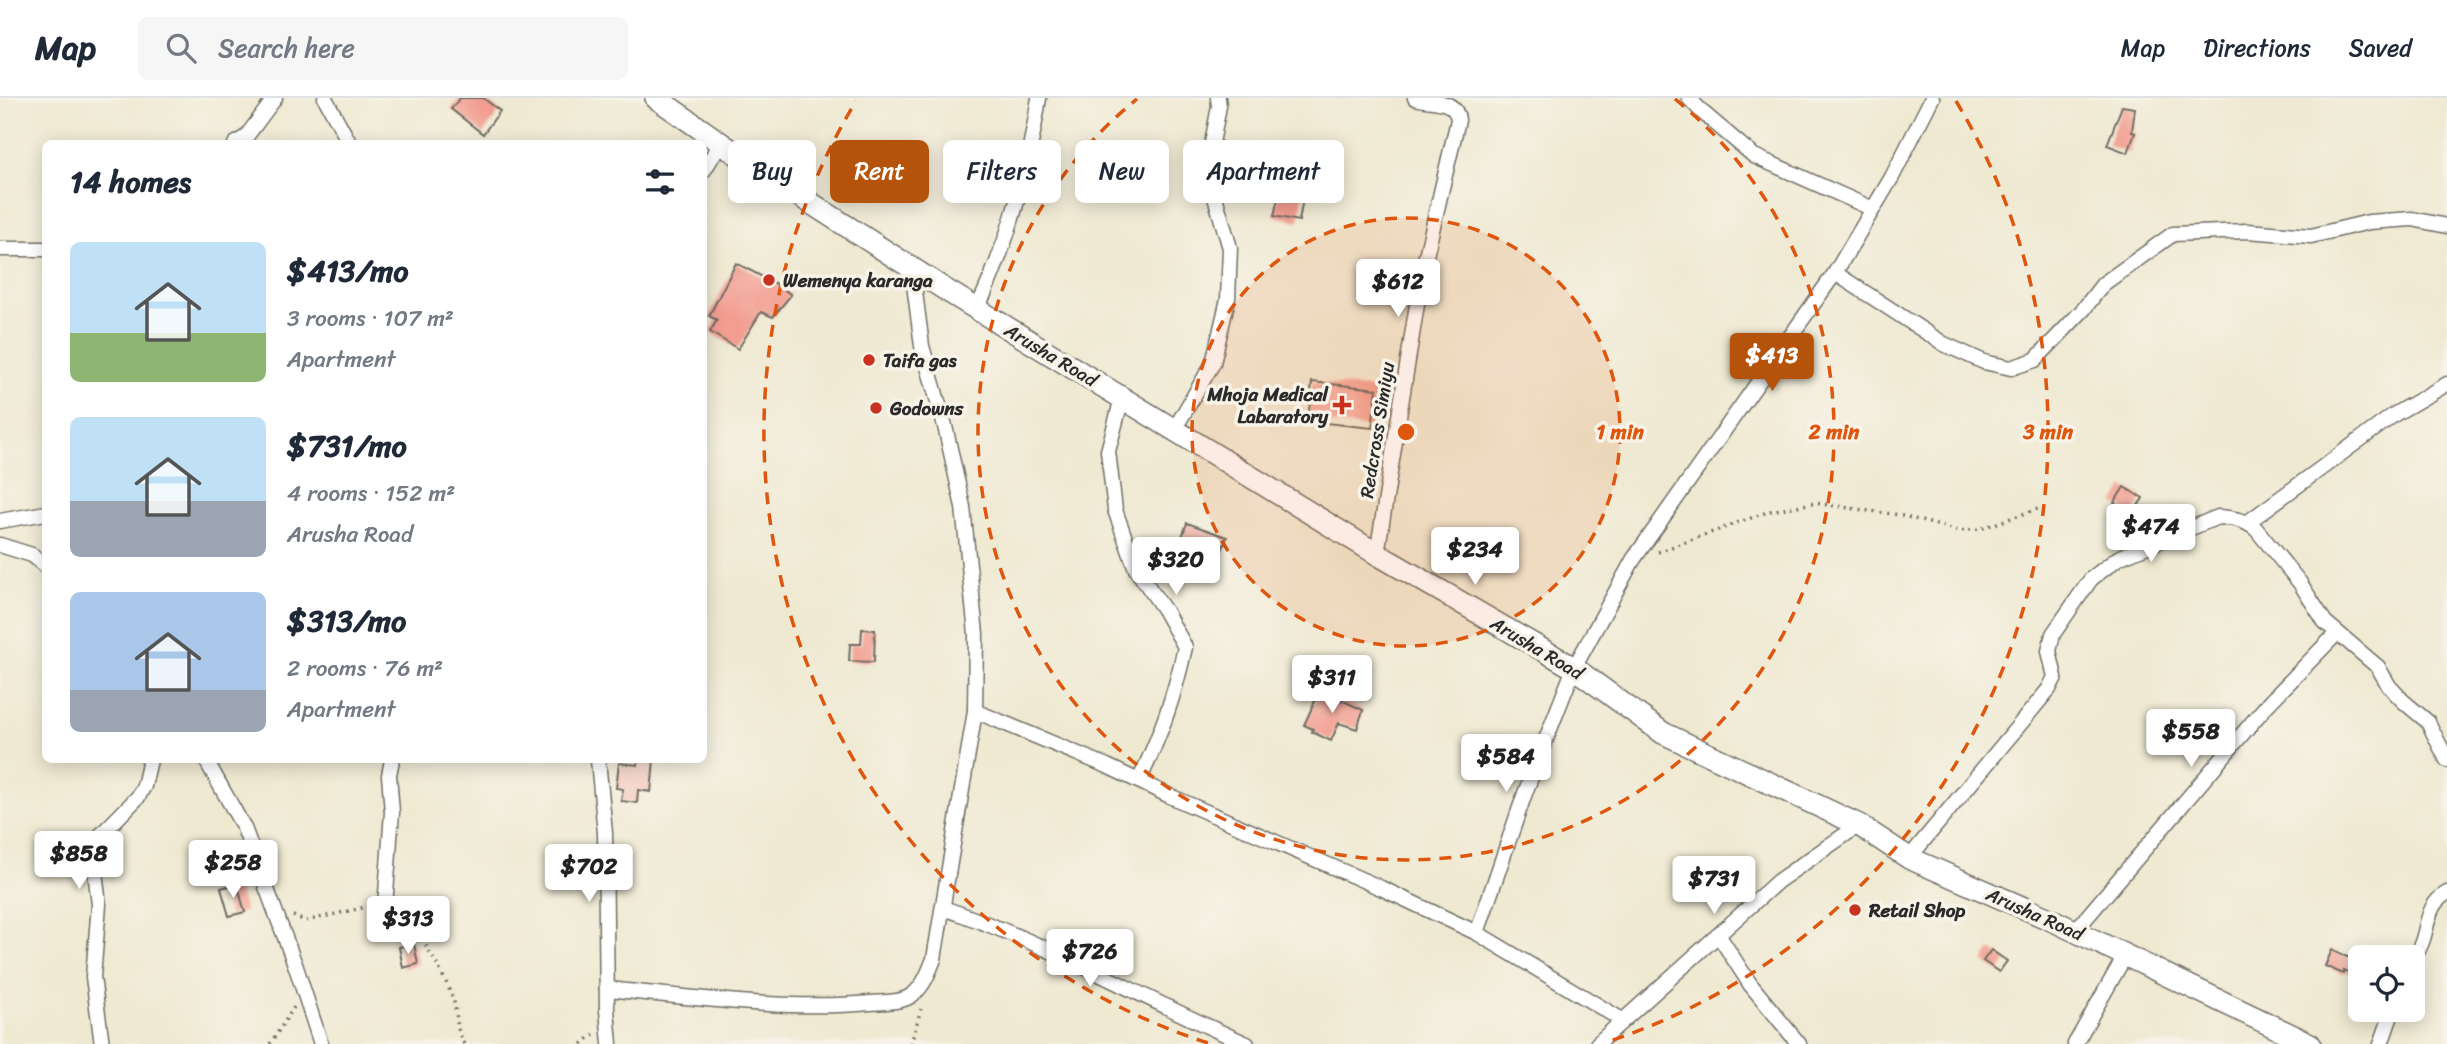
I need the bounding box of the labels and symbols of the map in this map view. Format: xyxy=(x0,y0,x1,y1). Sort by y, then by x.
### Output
pin: $612 xyxy=(1357,260,1439,319)
place label: Wemenya karanga xyxy=(783,264,933,297)
marker: Wemenya karanga xyxy=(761,272,777,288)
street label: Arusha Road xyxy=(997,314,1106,397)
pin: $413 xyxy=(1731,334,1813,393)
place label: Taifa gas xyxy=(883,344,958,377)
marker: Taifa gas xyxy=(861,352,877,368)
street label: Redcross Simiyu xyxy=(1350,359,1404,501)
place label: Mhoja Medical Labaratory xyxy=(1206,378,1330,433)
place label: Godowns xyxy=(889,392,965,425)
marker: Mhoja Medical Labaratory xyxy=(1334,397,1350,413)
marker: Godowns xyxy=(868,400,884,416)
text: 1 min xyxy=(1596,413,1645,451)
text: 2 min xyxy=(1808,413,1860,451)
text: 3 min xyxy=(2022,413,2074,451)
centre of rings xyxy=(1394,420,1418,444)
pin: $474 xyxy=(2110,504,2192,564)
pin: $234 xyxy=(1434,528,1516,587)
pin: $320 xyxy=(1135,538,1217,597)
street label: Arusha Road xyxy=(1483,607,1592,690)
pin: $311 xyxy=(1291,656,1373,715)
pin: $558 xyxy=(2150,710,2232,769)
pin: $584 xyxy=(1465,734,1547,794)
pin: $858 xyxy=(38,832,120,891)
pin: $258 xyxy=(192,840,274,900)
pin: $702 xyxy=(548,844,630,904)
pin: $731 xyxy=(1673,856,1755,916)
street label: Arusha Road xyxy=(1980,877,2091,951)
place label: Retail Shop xyxy=(1868,894,1966,927)
pin: $313 xyxy=(367,896,449,956)
marker: Retail Shop xyxy=(1847,902,1863,918)
pin: $726 xyxy=(1049,930,1131,989)

